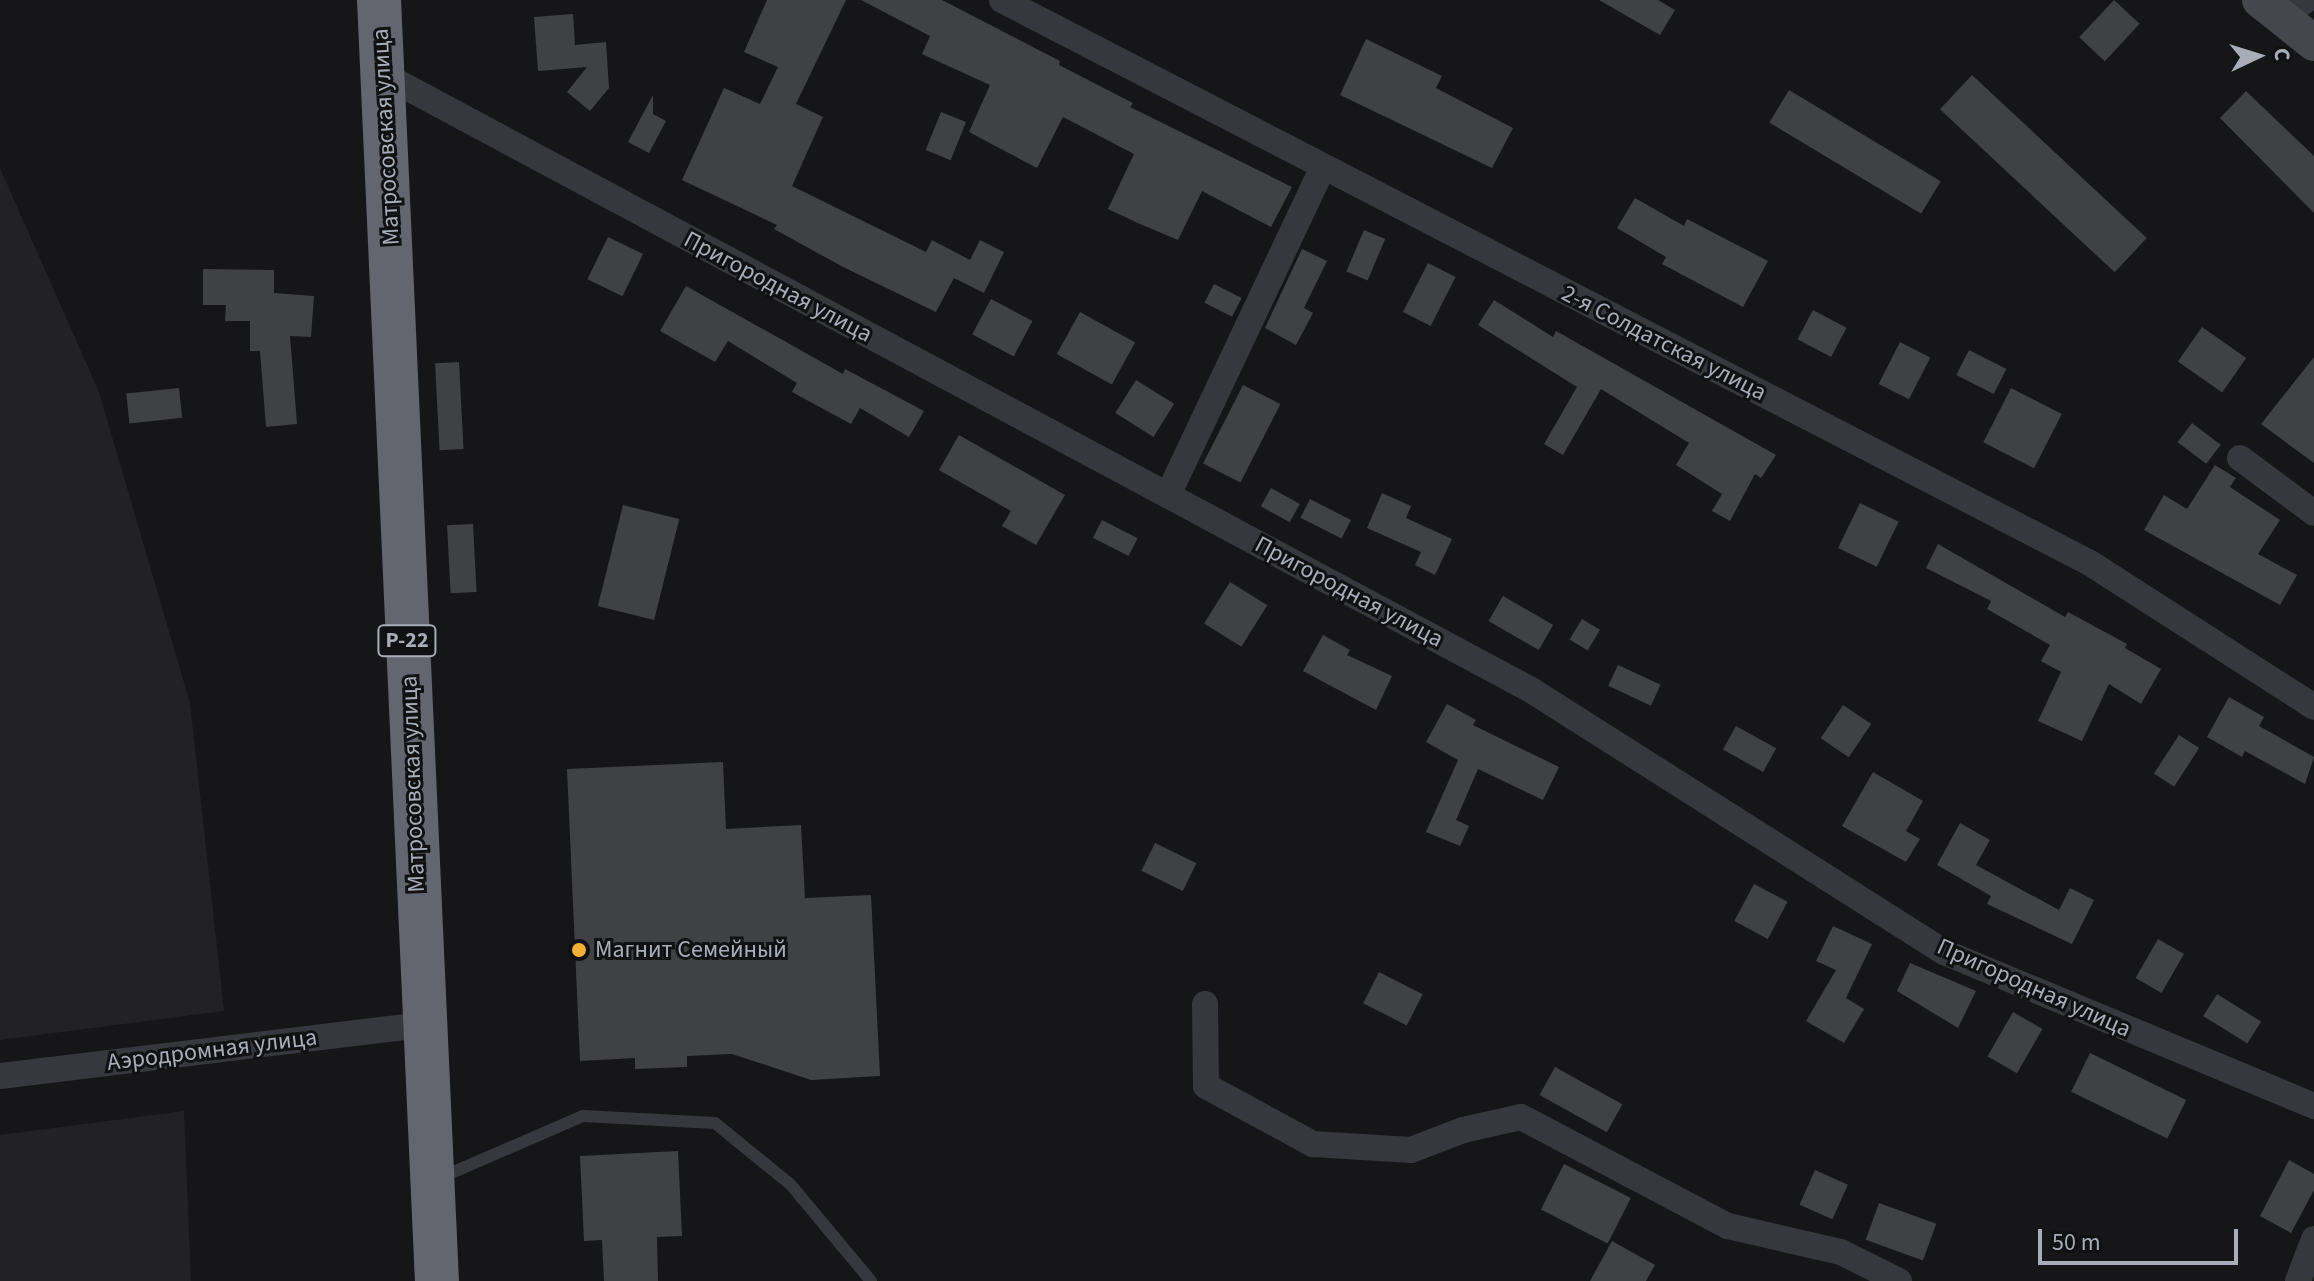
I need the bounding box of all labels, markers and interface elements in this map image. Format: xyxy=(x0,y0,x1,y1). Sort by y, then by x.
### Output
north arrow xyxy=(2218,16,2298,96)
street label: Матросовская улица xyxy=(366,28,406,246)
text: С xyxy=(2266,47,2298,62)
street label: Пригородная улица xyxy=(679,225,877,349)
street label: 2-я Солдатская улица xyxy=(1557,279,1771,407)
street label: Пригородная улица xyxy=(1250,530,1448,654)
road number: Р-22 xyxy=(377,623,437,659)
street label: Матросовская улица xyxy=(395,675,431,893)
street label: Пригородная улица xyxy=(1933,932,2135,1044)
place label: Магнит Семейный xyxy=(595,936,787,964)
marker: Магнит Семейный xyxy=(570,941,588,959)
street label: Аэродромная улица xyxy=(105,1023,319,1077)
scale bar xyxy=(2042,1213,2242,1263)
text: 50 m xyxy=(2052,1225,2101,1260)

